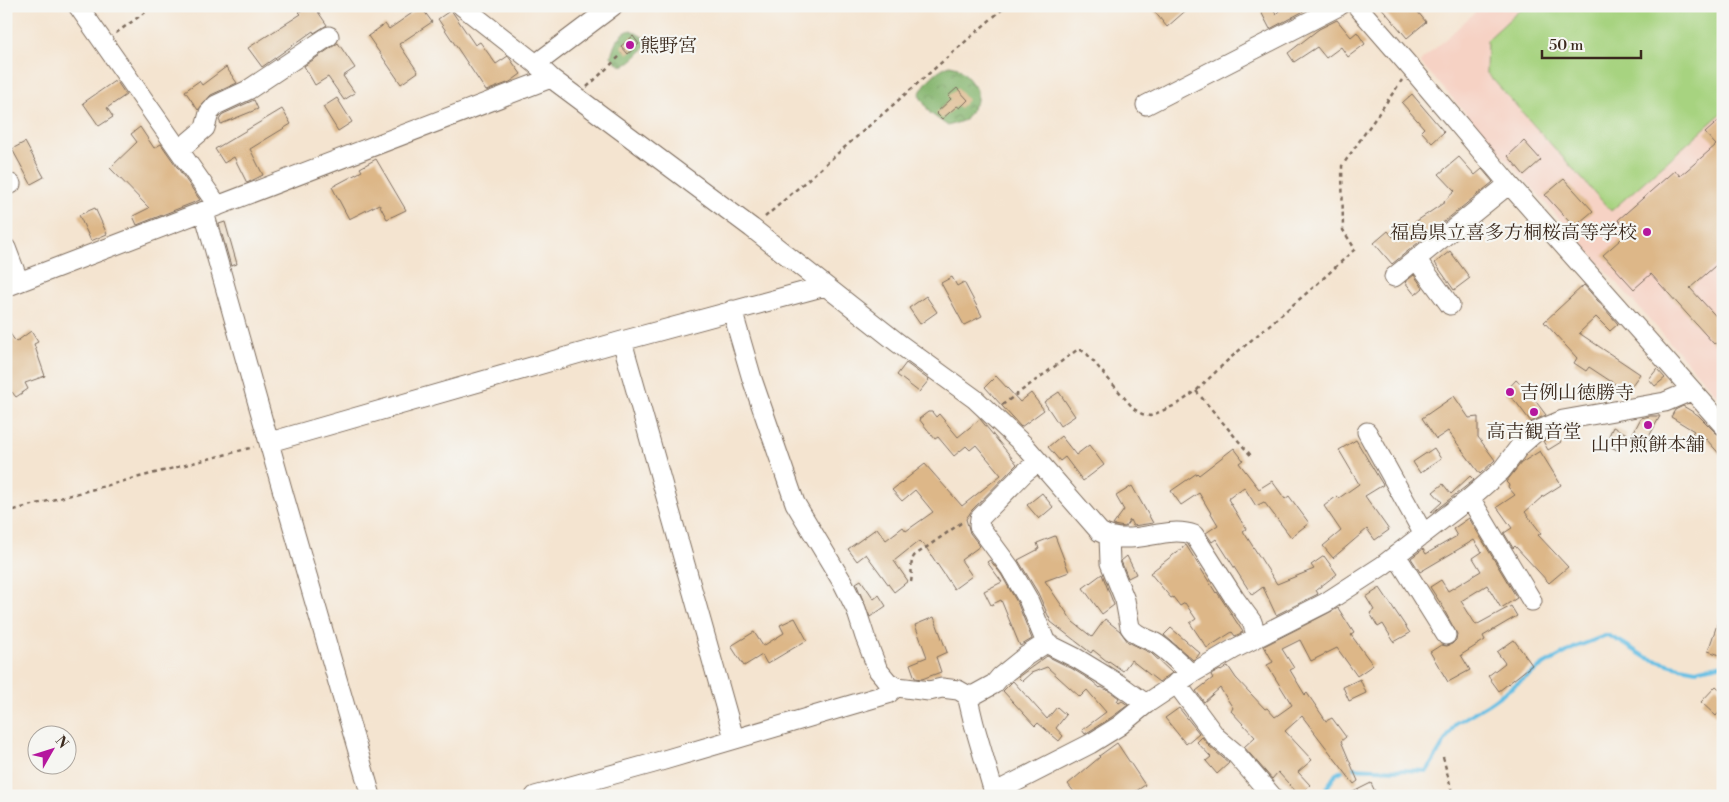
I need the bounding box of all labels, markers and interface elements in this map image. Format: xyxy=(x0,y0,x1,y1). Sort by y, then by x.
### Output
scale bar xyxy=(1542,28,1640,60)
place label: 熊野宮 xyxy=(640,34,697,58)
text: 50 m xyxy=(1549,36,1583,55)
marker: 熊野宮 xyxy=(624,39,636,51)
place label: 福島県立喜多方桐桜高等学校 xyxy=(1390,221,1637,245)
marker: 福島県立喜多方桐桜高等学校 xyxy=(1641,226,1653,238)
place label: 吉例山徳勝寺 xyxy=(1520,381,1634,405)
marker: 吉例山徳勝寺 xyxy=(1504,386,1516,398)
marker: 高吉観音堂 xyxy=(1528,406,1540,418)
marker: 山中煎餅本舗 xyxy=(1642,419,1654,431)
place label: 高吉観音堂 xyxy=(1486,420,1582,444)
place label: 山中煎餅本舗 xyxy=(1591,433,1705,457)
north arrow xyxy=(28,724,78,774)
text: N xyxy=(51,732,72,752)

